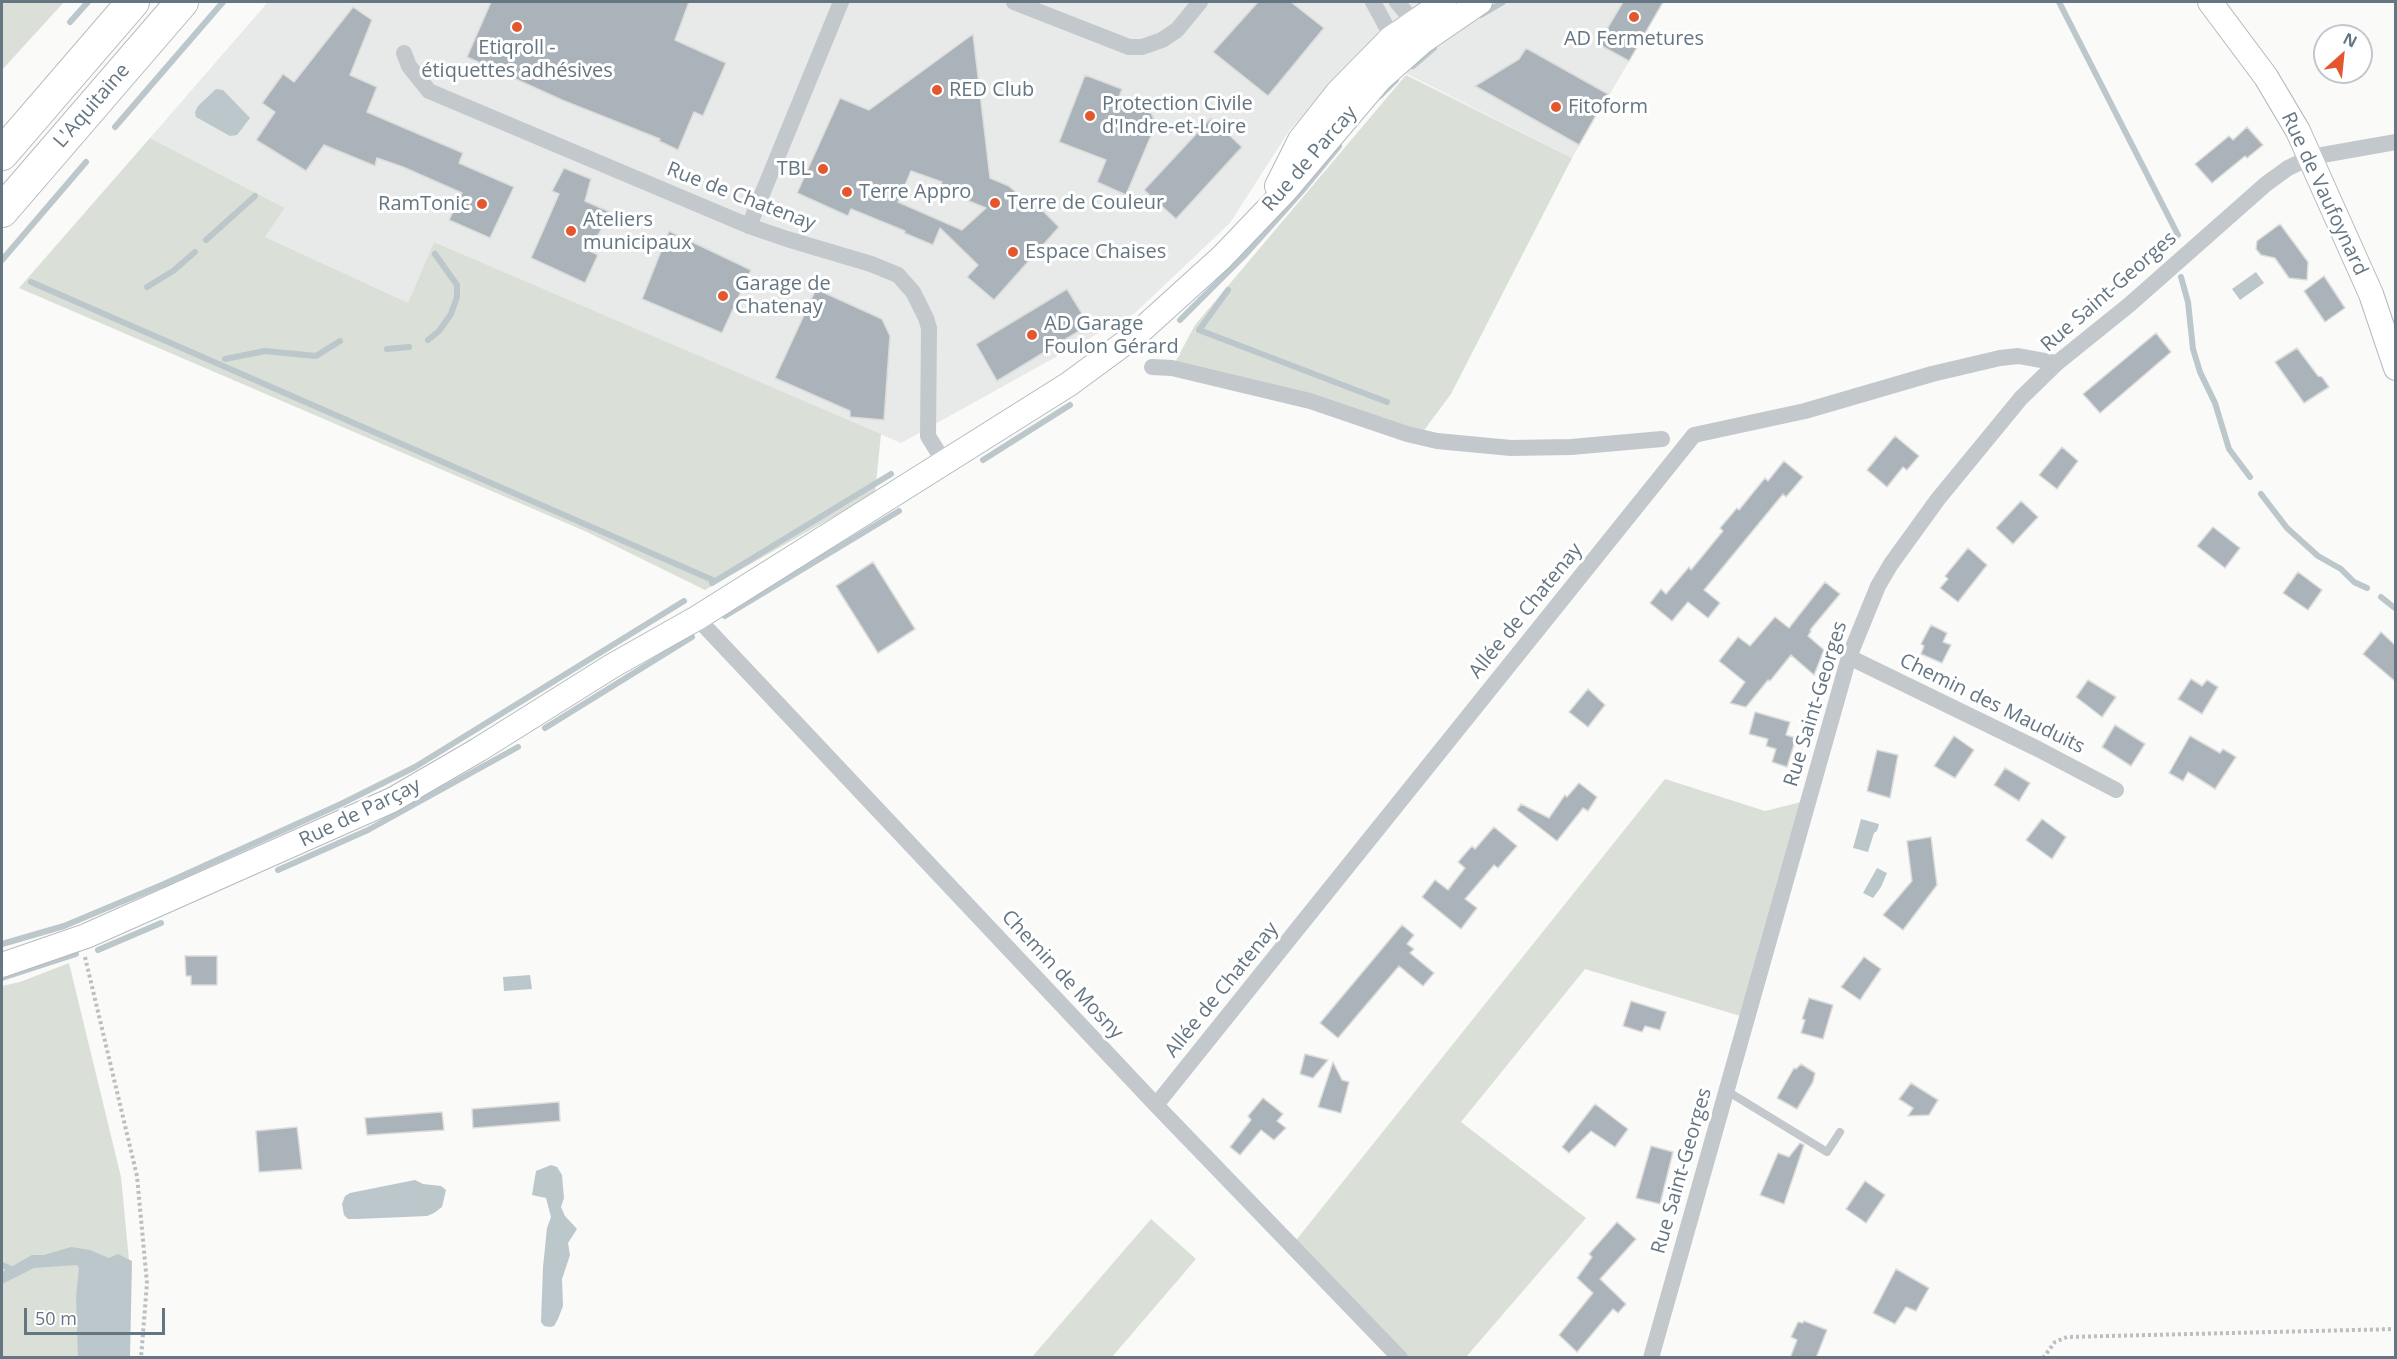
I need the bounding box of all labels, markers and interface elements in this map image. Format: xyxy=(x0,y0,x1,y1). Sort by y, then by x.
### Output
marker: AD Fermetures xyxy=(1627,10,1641,24)
marker: Etiqroll - étiquettes adhésives xyxy=(510,20,524,34)
north arrow xyxy=(2313,24,2373,84)
place label: AD Fermetures xyxy=(1564,27,1704,51)
text: N xyxy=(2339,27,2361,52)
place label: Etiqroll - étiquettes adhésives xyxy=(421,36,613,83)
street label: L'Aquitaine xyxy=(49,59,135,153)
place label: RED Club xyxy=(949,78,1034,102)
marker: RED Club xyxy=(930,83,944,97)
place label: Protection Civile d'Indre-et-Loire xyxy=(1102,92,1253,139)
place label: Fitoform xyxy=(1568,95,1648,119)
marker: Fitoform xyxy=(1549,100,1563,114)
street label: Rue de Parcay xyxy=(1258,101,1362,217)
street label: Rue de Vaufoynard xyxy=(2276,108,2372,280)
marker: Protection Civile d'Indre-et-Loire xyxy=(1083,109,1097,123)
place label: TBL xyxy=(777,157,811,181)
street label: Rue de Chatenay xyxy=(663,158,819,236)
marker: TBL xyxy=(816,162,830,176)
place label: Terre Appro xyxy=(859,180,971,204)
marker: Terre Appro xyxy=(840,185,854,199)
place label: Terre de Couleur xyxy=(1007,191,1164,215)
place label: RamTonic xyxy=(378,192,470,216)
marker: Terre de Couleur xyxy=(988,196,1002,210)
marker: RamTonic xyxy=(475,197,489,211)
place label: Ateliers municipaux xyxy=(583,208,692,255)
marker: Ateliers municipaux xyxy=(564,224,578,238)
street label: Rue Saint-Georges xyxy=(2036,227,2182,357)
place label: Espace Chaises xyxy=(1025,240,1166,264)
marker: Espace Chaises xyxy=(1006,245,1020,259)
place label: Garage de Chatenay xyxy=(735,272,831,319)
marker: Garage de Chatenay xyxy=(716,289,730,303)
place label: AD Garage Foulon Gérard xyxy=(1044,312,1179,359)
marker: AD Garage Foulon Gérard xyxy=(1025,328,1039,342)
street label: Allée de Chatenay xyxy=(1464,539,1588,683)
street label: Rue Saint-Georges xyxy=(1779,618,1853,790)
street label: Chemin des Mauduits xyxy=(1896,649,2088,759)
street label: Rue de Parçay xyxy=(296,773,424,853)
street label: Chemin de Mosny xyxy=(996,906,1128,1044)
street label: Allée de Chatenay xyxy=(1160,918,1284,1062)
street label: Rue Saint-Georges xyxy=(1647,1085,1717,1257)
scale bar xyxy=(27,1296,168,1334)
text: 50 m xyxy=(35,1306,77,1330)

